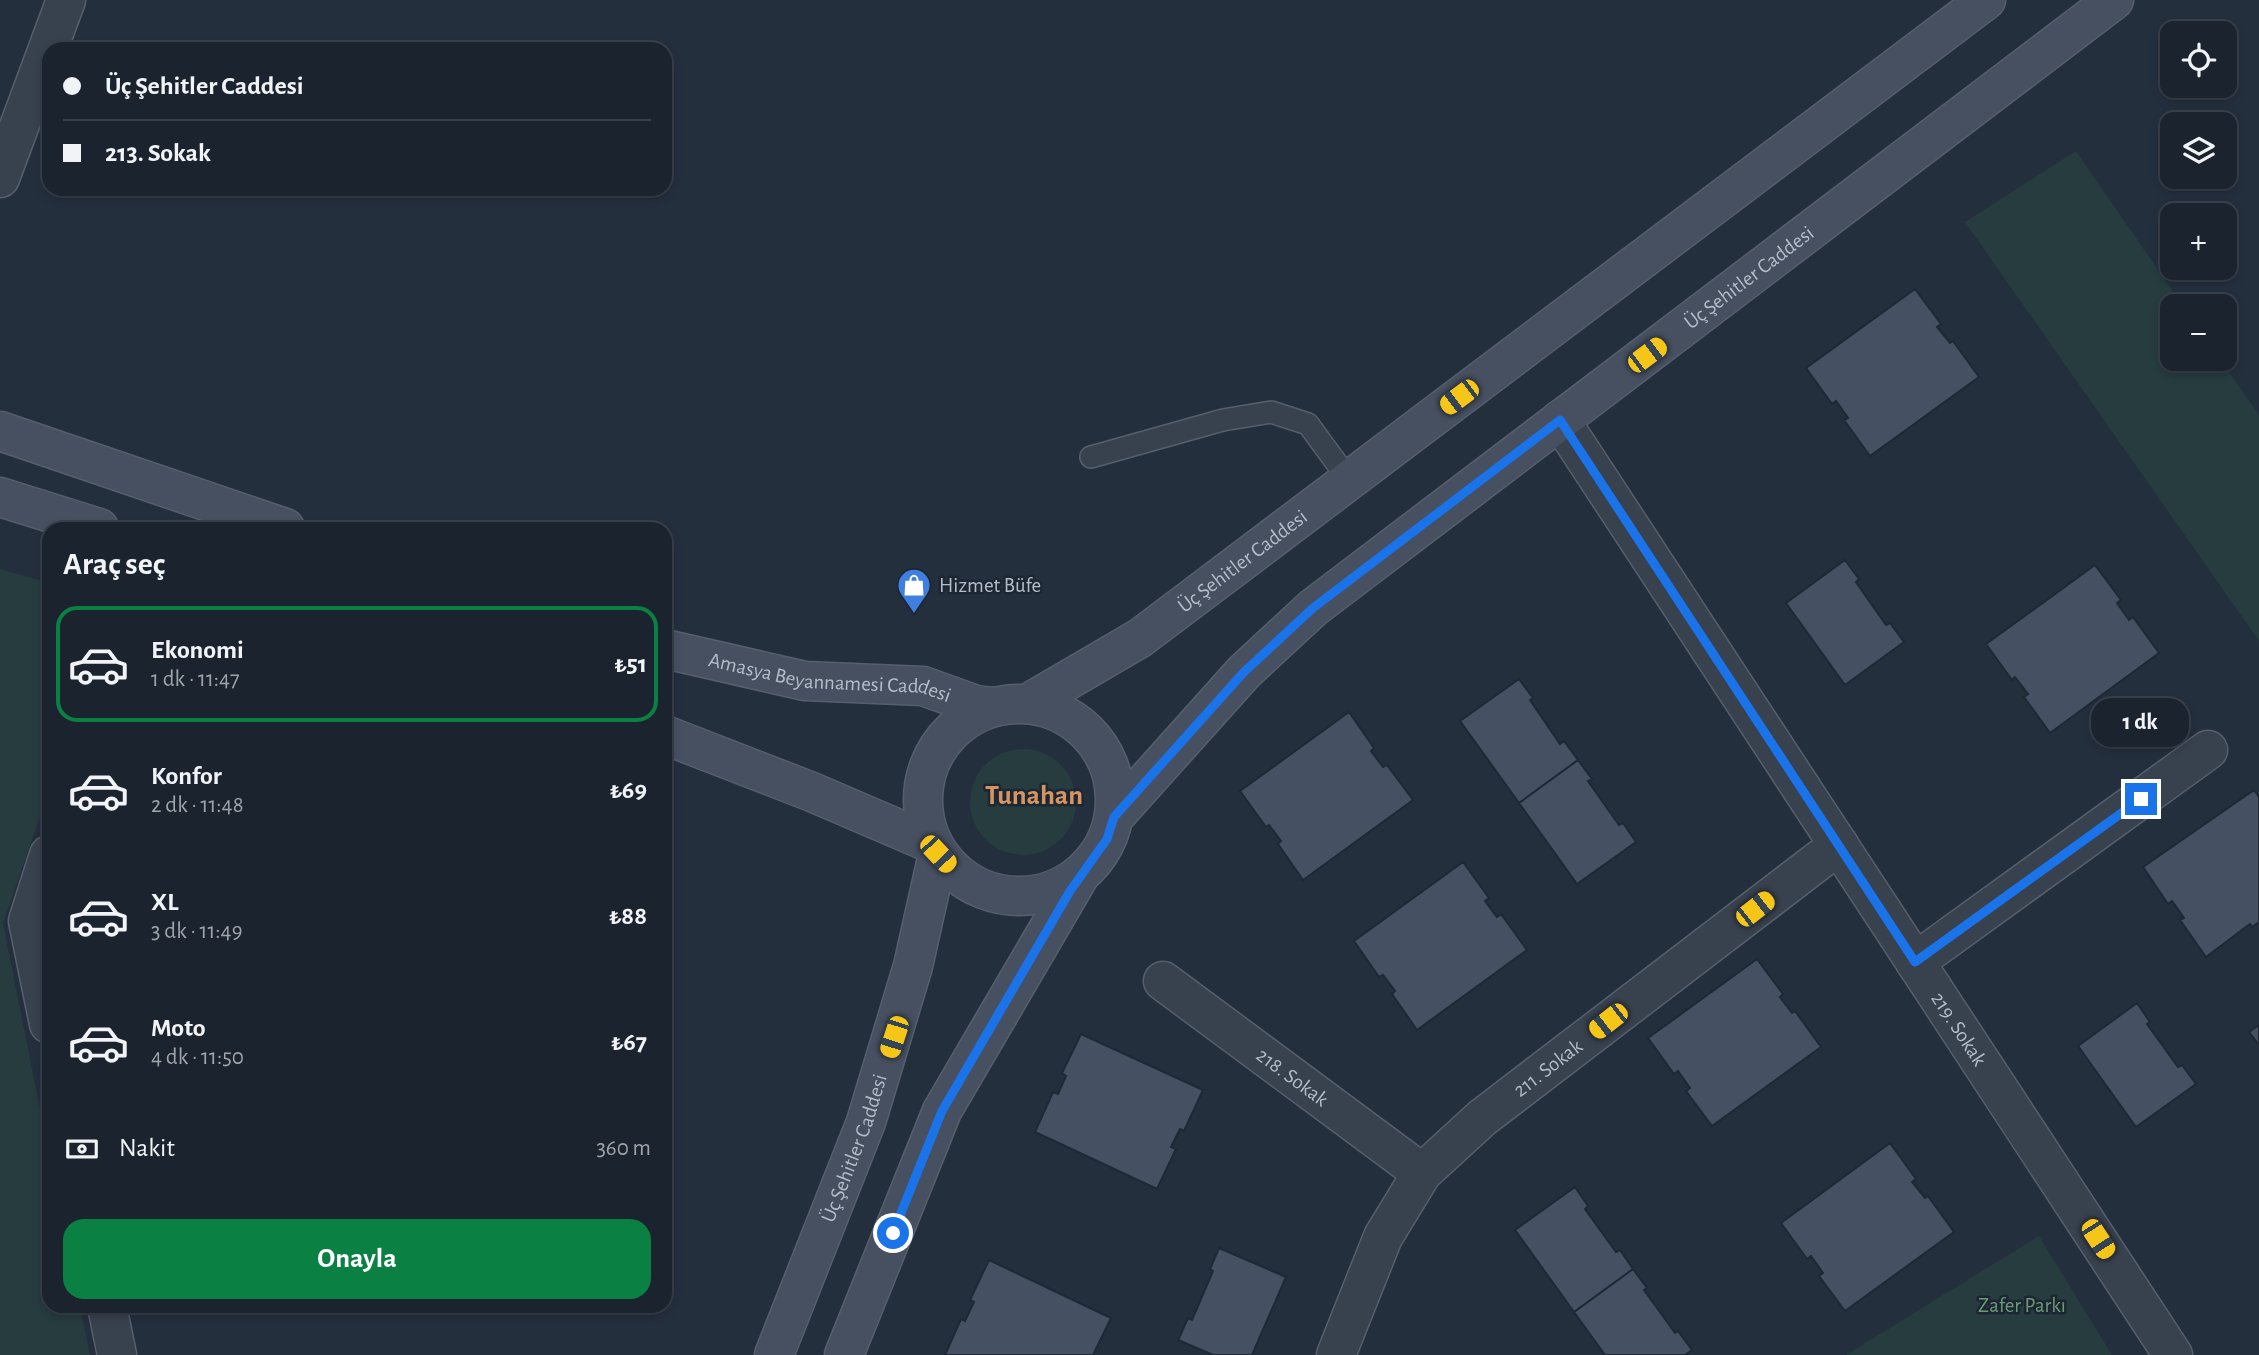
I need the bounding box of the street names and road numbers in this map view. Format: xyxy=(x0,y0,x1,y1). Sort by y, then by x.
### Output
street label: Üç Şehitler Caddesi xyxy=(1680,222,1818,333)
street label: Üç Şehitler Caddesi xyxy=(1173,506,1311,617)
street label: Amasya Beyannamesi Caddesi xyxy=(707,649,954,706)
street label: 219. Sokak xyxy=(1927,989,1991,1070)
street label: 211. Sokak xyxy=(1510,1035,1587,1101)
street label: 218. Sokak xyxy=(1252,1044,1332,1111)
street label: Üç Şehitler Caddesi xyxy=(817,1072,891,1225)

